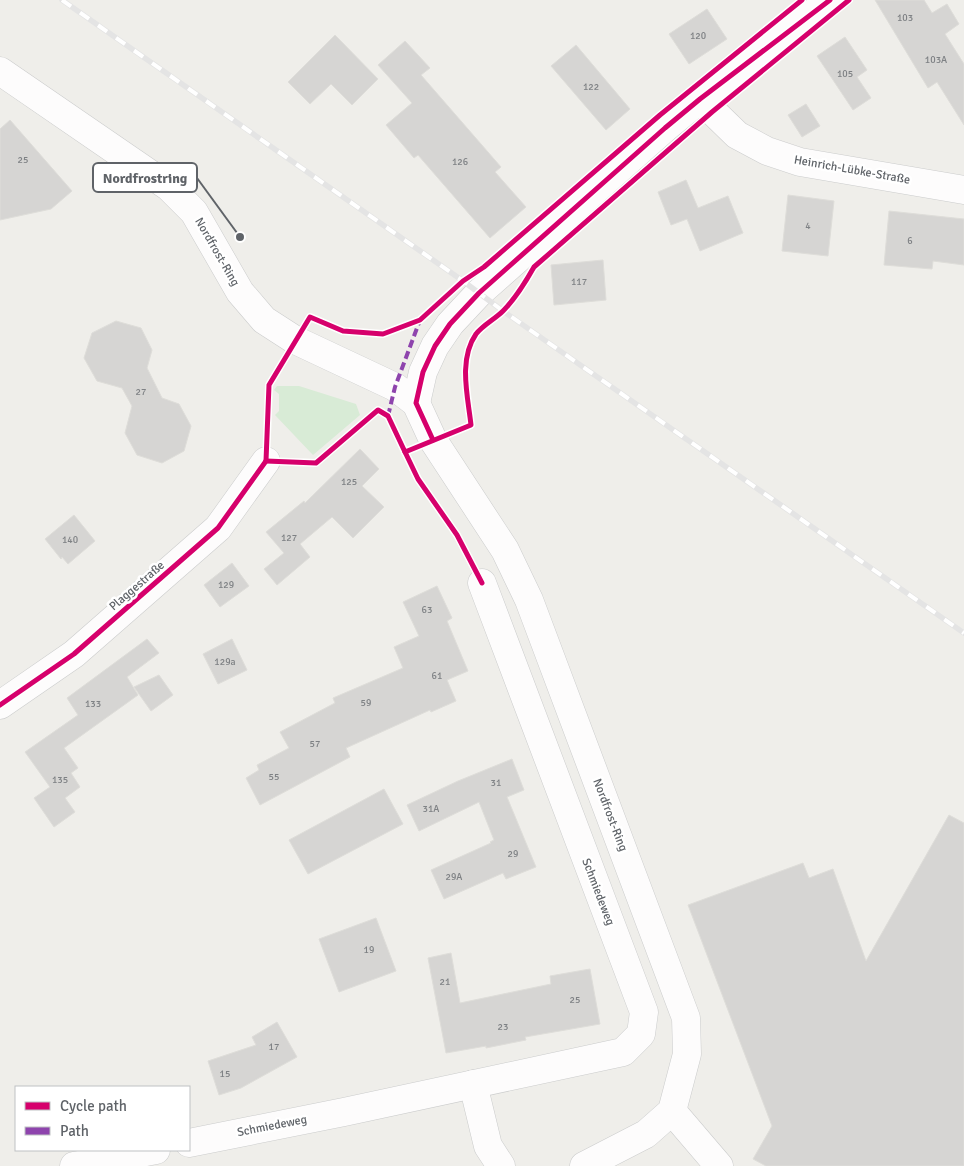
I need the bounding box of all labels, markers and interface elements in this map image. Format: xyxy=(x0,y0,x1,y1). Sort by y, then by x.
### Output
house number: 103 xyxy=(897,12,913,24)
house number: 120 xyxy=(690,30,706,42)
house number: 103A xyxy=(925,54,947,66)
house number: 105 xyxy=(837,68,853,80)
house number: 122 xyxy=(583,81,599,93)
street label: Heinrich-Lübke-Straße xyxy=(793,152,911,188)
house number: 25 xyxy=(18,154,28,166)
house number: 126 xyxy=(452,156,468,168)
callout: Nordfrostring xyxy=(93,163,197,192)
text: Nordfrostring xyxy=(103,170,188,187)
street label: Nordfrost-Ring xyxy=(191,215,243,289)
house number: 4 xyxy=(805,220,811,232)
house number: 6 xyxy=(907,235,913,247)
house number: 117 xyxy=(571,276,587,288)
house number: 27 xyxy=(136,386,146,398)
house number: 125 xyxy=(341,476,357,488)
house number: 127 xyxy=(281,532,297,544)
house number: 140 xyxy=(62,534,78,546)
street label: Plaggestraße xyxy=(106,558,168,614)
house number: 129 xyxy=(218,579,234,591)
house number: 63 xyxy=(422,604,432,616)
house number: 129a xyxy=(214,656,236,668)
house number: 61 xyxy=(432,670,442,682)
house number: 59 xyxy=(361,697,371,709)
house number: 133 xyxy=(85,698,101,710)
house number: 57 xyxy=(310,738,320,750)
house number: 55 xyxy=(269,771,279,783)
house number: 135 xyxy=(52,774,68,786)
house number: 31 xyxy=(491,777,501,789)
street label: Nordfrost-Ring xyxy=(589,777,631,853)
house number: 31A xyxy=(423,803,439,815)
house number: 29 xyxy=(508,848,518,860)
street label: Schmiedeweg xyxy=(578,856,618,928)
house number: 29A xyxy=(446,871,462,883)
house number: 19 xyxy=(364,944,374,956)
house number: 21 xyxy=(440,976,450,988)
house number: 25 xyxy=(570,994,580,1006)
house number: 23 xyxy=(498,1021,508,1033)
house number: 17 xyxy=(269,1041,279,1053)
house number: 15 xyxy=(220,1068,230,1080)
legend xyxy=(15,1086,190,1151)
text: Cycle path xyxy=(60,1097,127,1115)
street label: Schmiedeweg xyxy=(236,1112,308,1140)
text: Path xyxy=(60,1122,89,1140)

